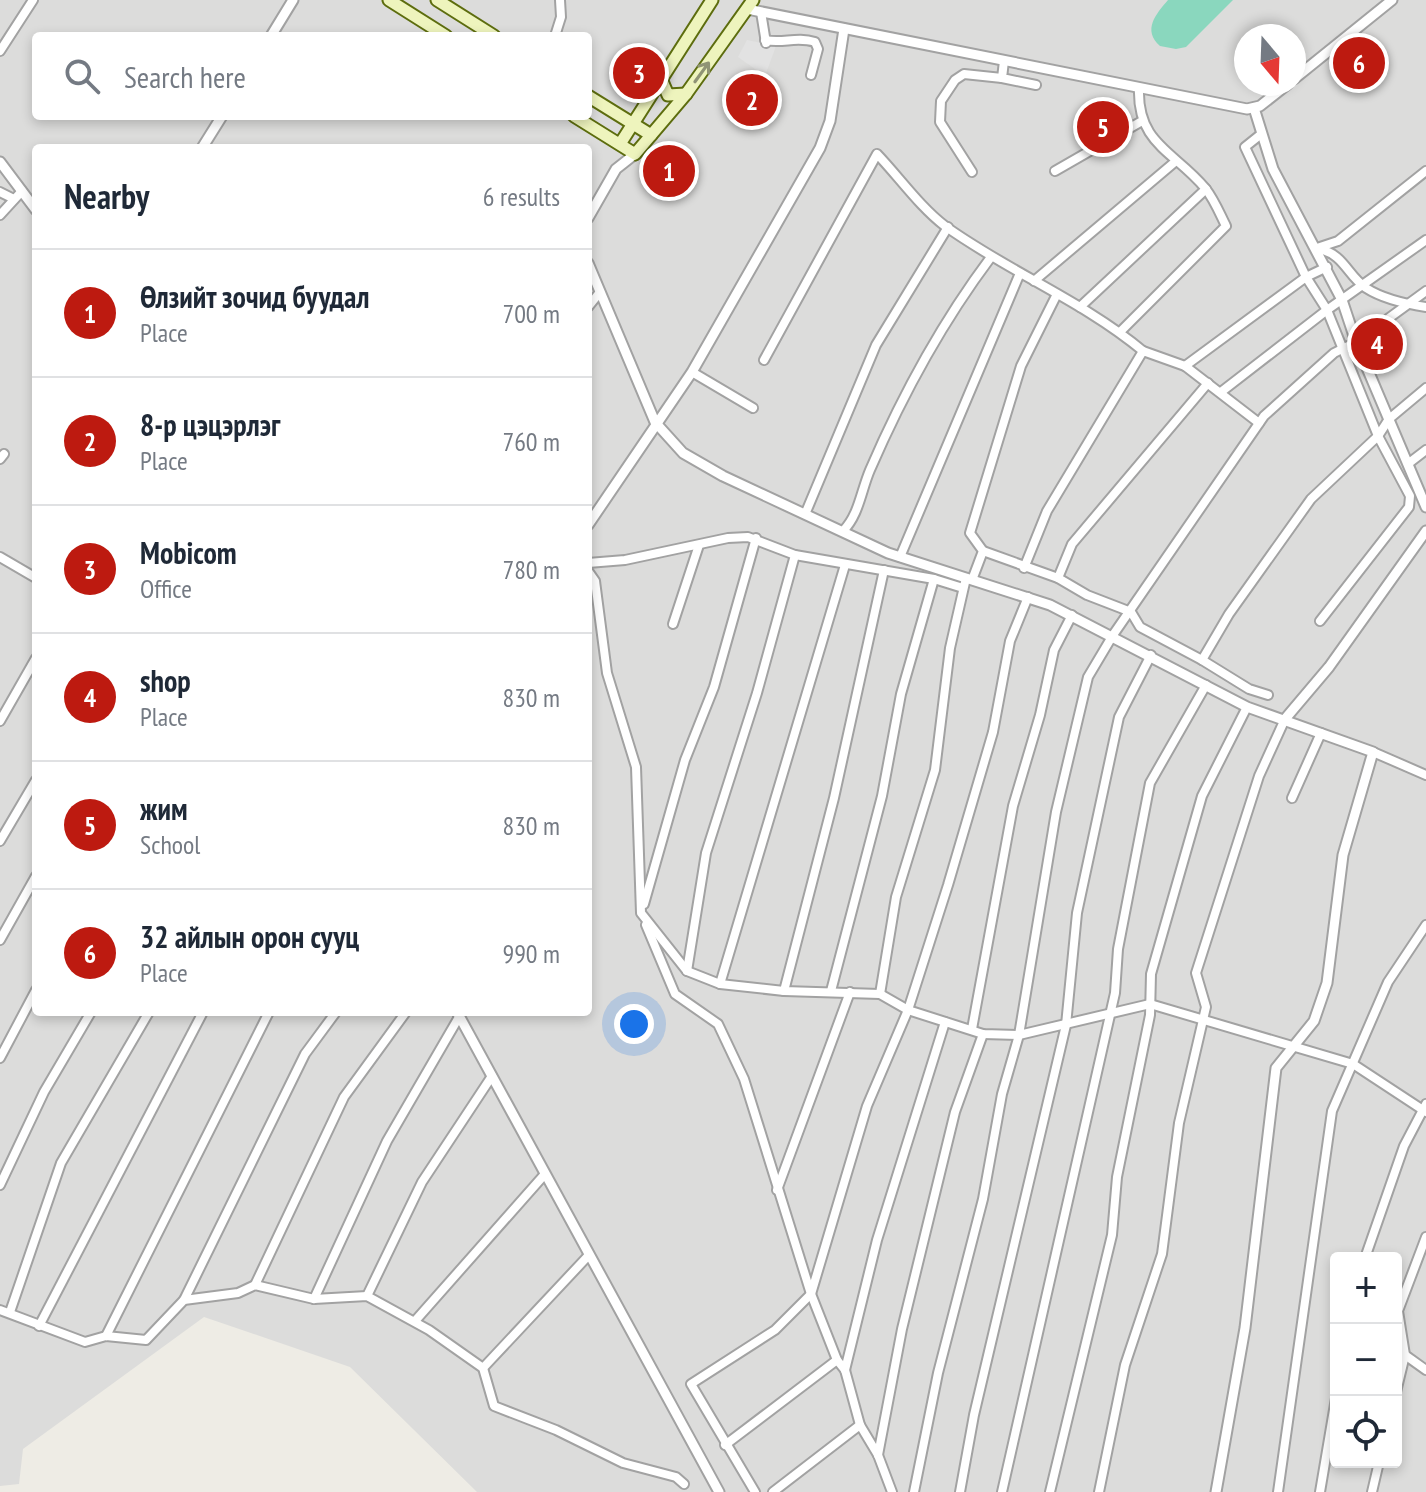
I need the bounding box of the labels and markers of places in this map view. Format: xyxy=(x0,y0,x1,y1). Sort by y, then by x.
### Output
pin: 6 xyxy=(1333,33,1385,93)
pin: 3 xyxy=(613,43,665,103)
pin: 2 xyxy=(726,70,778,130)
pin: 5 xyxy=(1077,97,1129,157)
pin: 1 xyxy=(643,141,695,201)
pin: 4 xyxy=(1351,314,1403,374)

